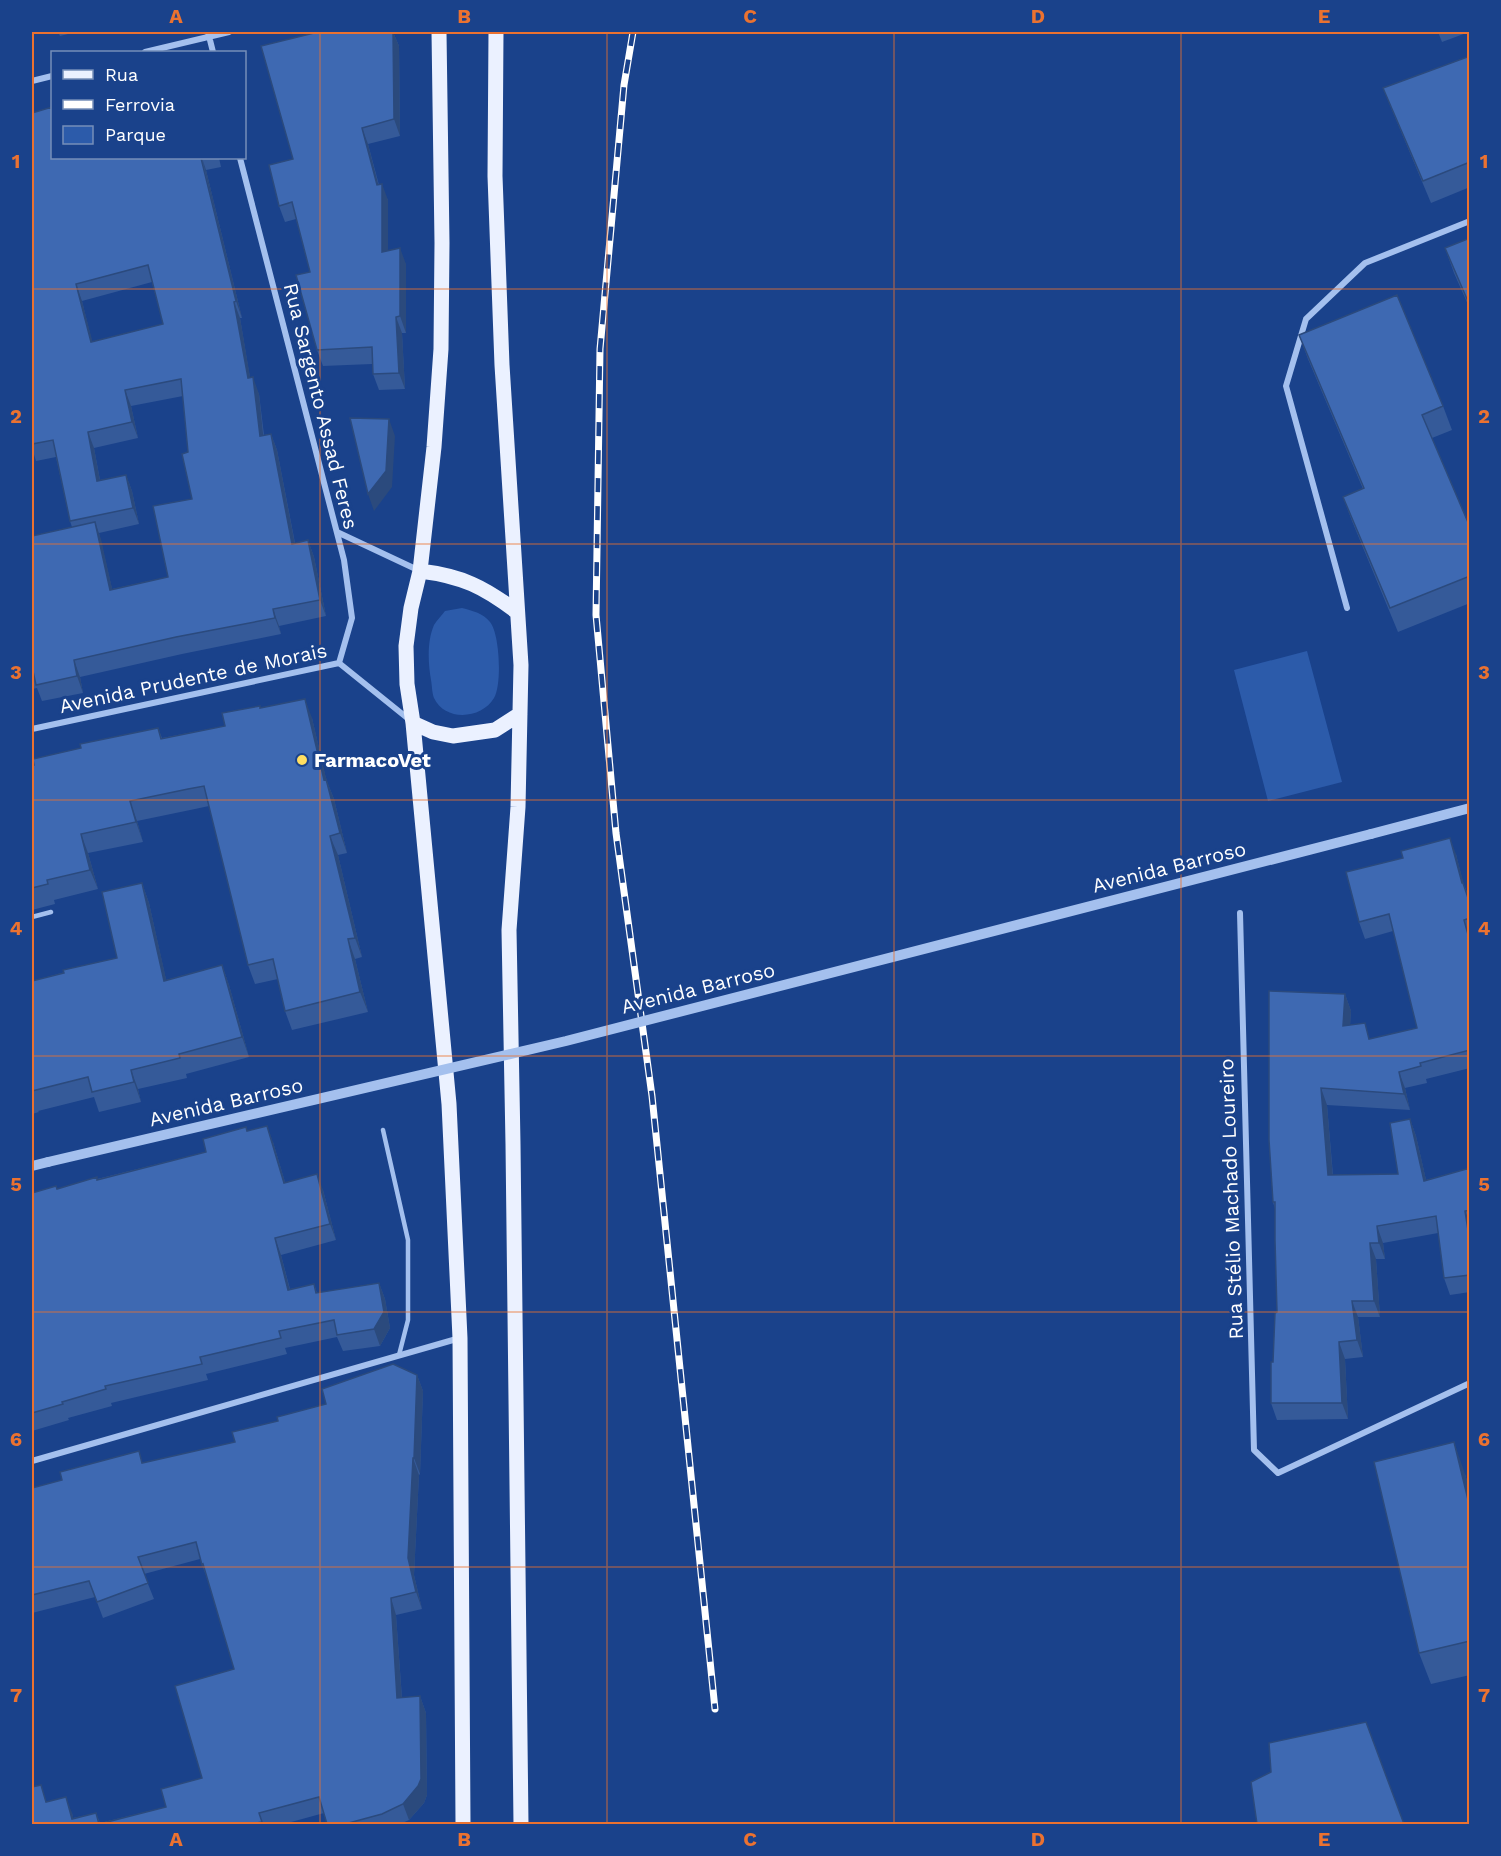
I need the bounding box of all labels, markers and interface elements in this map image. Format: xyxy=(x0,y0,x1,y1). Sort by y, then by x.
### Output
text: A xyxy=(169,4,183,28)
text: B xyxy=(457,4,471,28)
text: C xyxy=(743,4,757,28)
text: D xyxy=(1031,4,1045,28)
text: E xyxy=(1318,4,1330,28)
legend xyxy=(51,51,246,159)
text: Rua xyxy=(105,64,138,85)
text: Ferrovia xyxy=(105,94,175,115)
text: Parque xyxy=(105,124,166,145)
text: 1 xyxy=(12,149,20,173)
text: 1 xyxy=(1480,149,1488,173)
street label: Rua Sargento Assad Feres xyxy=(279,280,363,532)
text: 2 xyxy=(10,404,22,428)
text: 2 xyxy=(1478,404,1490,428)
street label: Avenida Prudente de Morais xyxy=(57,638,329,718)
text: 3 xyxy=(10,660,22,684)
text: 3 xyxy=(1478,660,1490,684)
place label: FarmacoVet xyxy=(314,748,431,772)
marker: FarmacoVet xyxy=(295,753,309,767)
street label: Avenida Barroso xyxy=(1090,836,1248,898)
text: 4 xyxy=(10,916,23,940)
text: 4 xyxy=(1478,916,1491,940)
street label: Avenida Barroso xyxy=(619,957,777,1019)
street label: Rua Stélio Machado Loureiro xyxy=(1214,1058,1248,1340)
street label: Avenida Barroso xyxy=(147,1073,305,1131)
text: 5 xyxy=(10,1172,22,1196)
text: 5 xyxy=(1478,1172,1490,1196)
text: 6 xyxy=(10,1427,22,1451)
text: 6 xyxy=(1478,1427,1490,1451)
text: 7 xyxy=(10,1683,22,1707)
text: 7 xyxy=(1478,1683,1490,1707)
text: A xyxy=(169,1827,183,1851)
text: B xyxy=(457,1827,471,1851)
text: C xyxy=(743,1827,757,1851)
text: D xyxy=(1031,1827,1045,1851)
text: E xyxy=(1318,1827,1330,1851)

